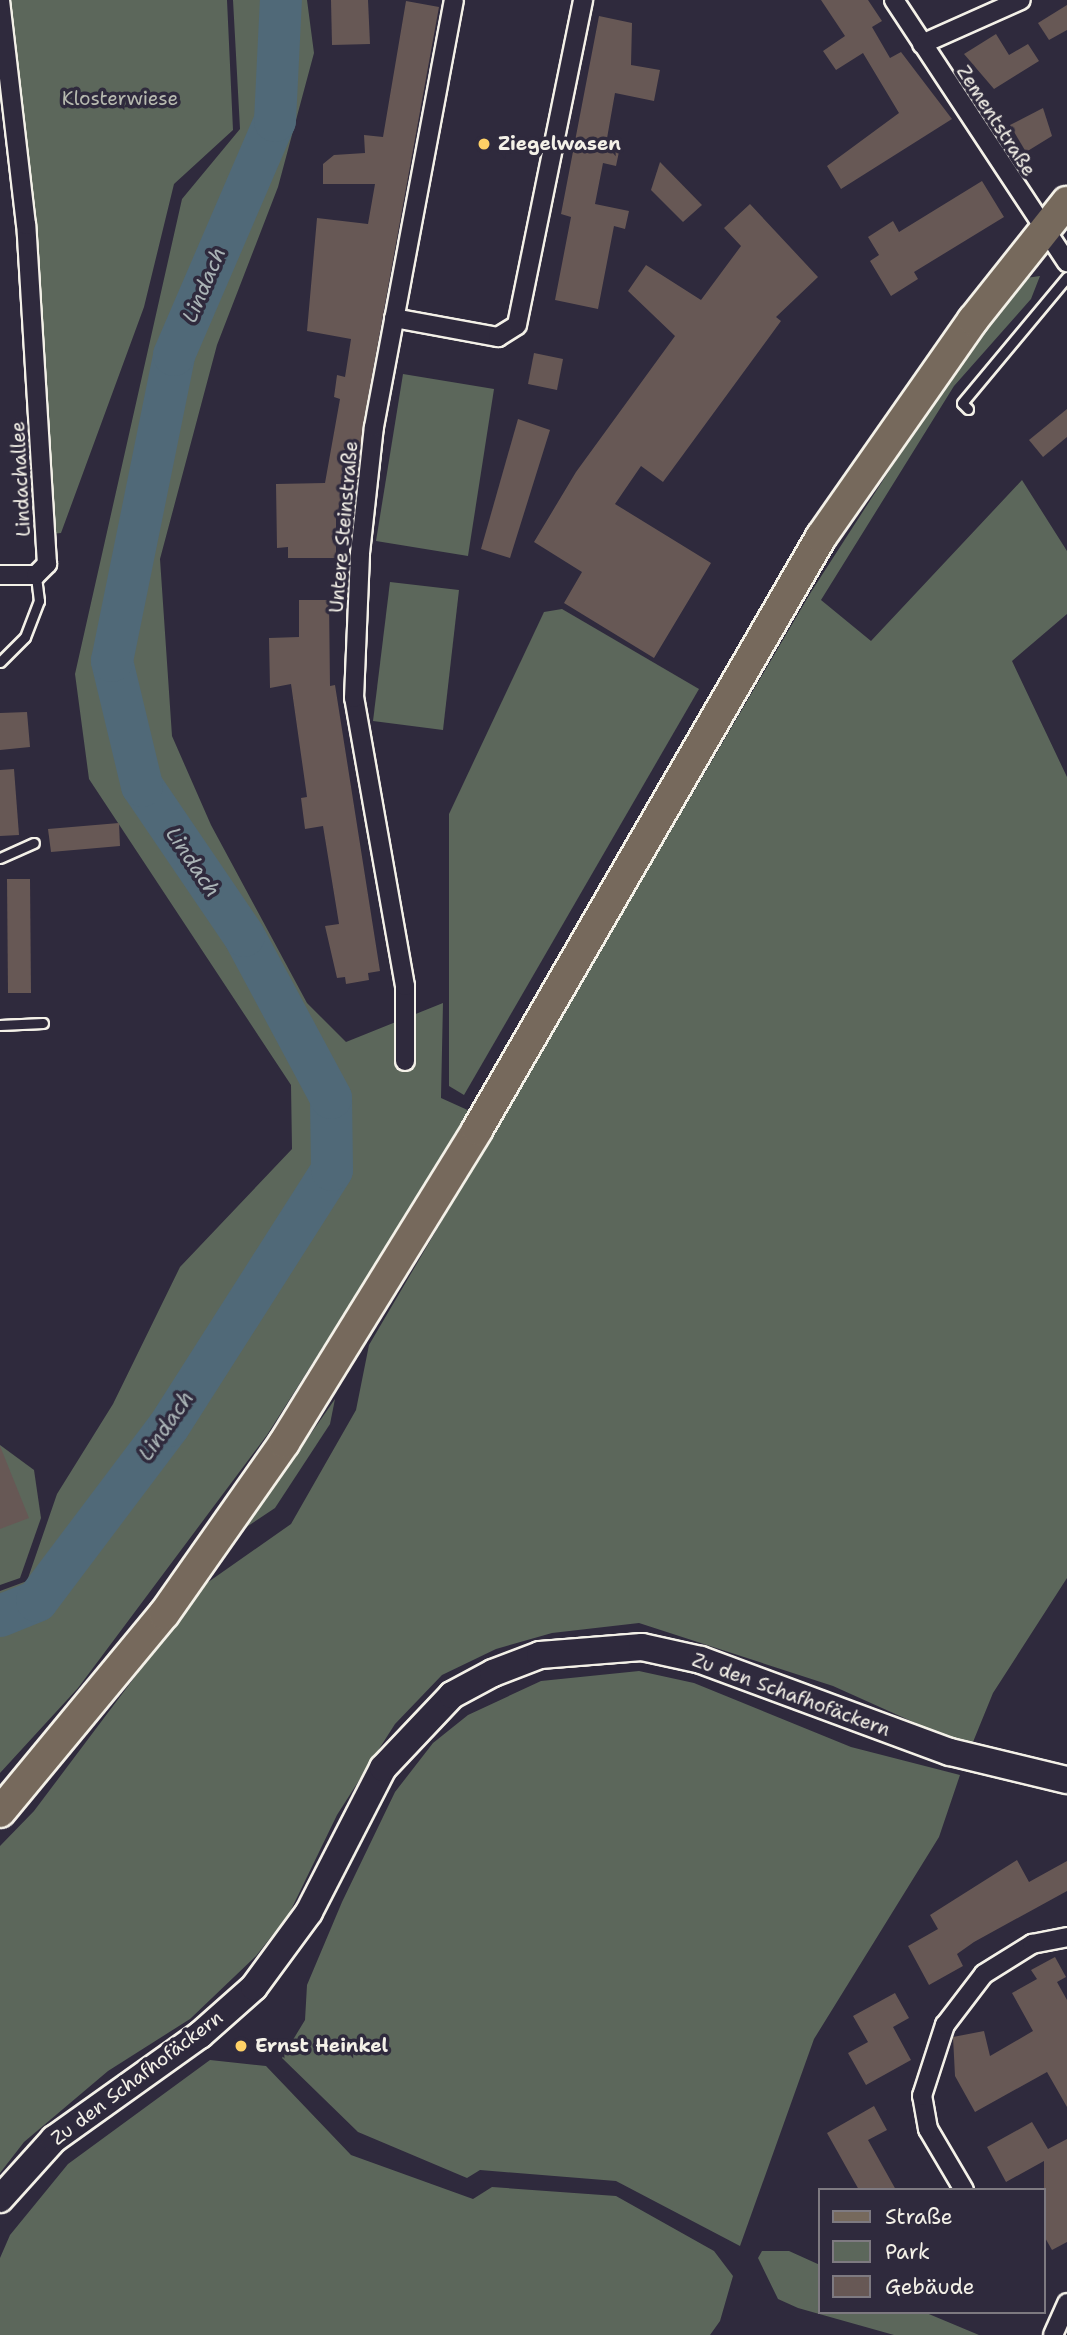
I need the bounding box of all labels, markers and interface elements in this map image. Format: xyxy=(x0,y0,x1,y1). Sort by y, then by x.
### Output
street label: Zementstraße xyxy=(952,61,1040,181)
park label: Klosterwiese xyxy=(62,88,178,110)
place label: Ziegelwasen xyxy=(498,133,621,155)
marker: Ziegelwasen xyxy=(476,136,492,152)
water label: Lindach xyxy=(177,244,231,326)
street label: Lindachallee xyxy=(7,421,35,537)
street label: Untere Steinstraße xyxy=(325,440,363,614)
water label: Lindach xyxy=(160,822,226,902)
water label: Lindach xyxy=(133,1386,199,1466)
street label: Zu den Schafhofäckern xyxy=(689,1649,893,1741)
street label: Zu den Schafhofäckern xyxy=(47,2006,227,2150)
place label: Ernst Heinkel xyxy=(255,2035,388,2057)
marker: Ernst Heinkel xyxy=(233,2038,249,2054)
legend xyxy=(818,2188,1046,2314)
text: Straße xyxy=(885,2203,953,2231)
text: Park xyxy=(885,2238,930,2266)
text: Gebäude xyxy=(885,2273,975,2301)

